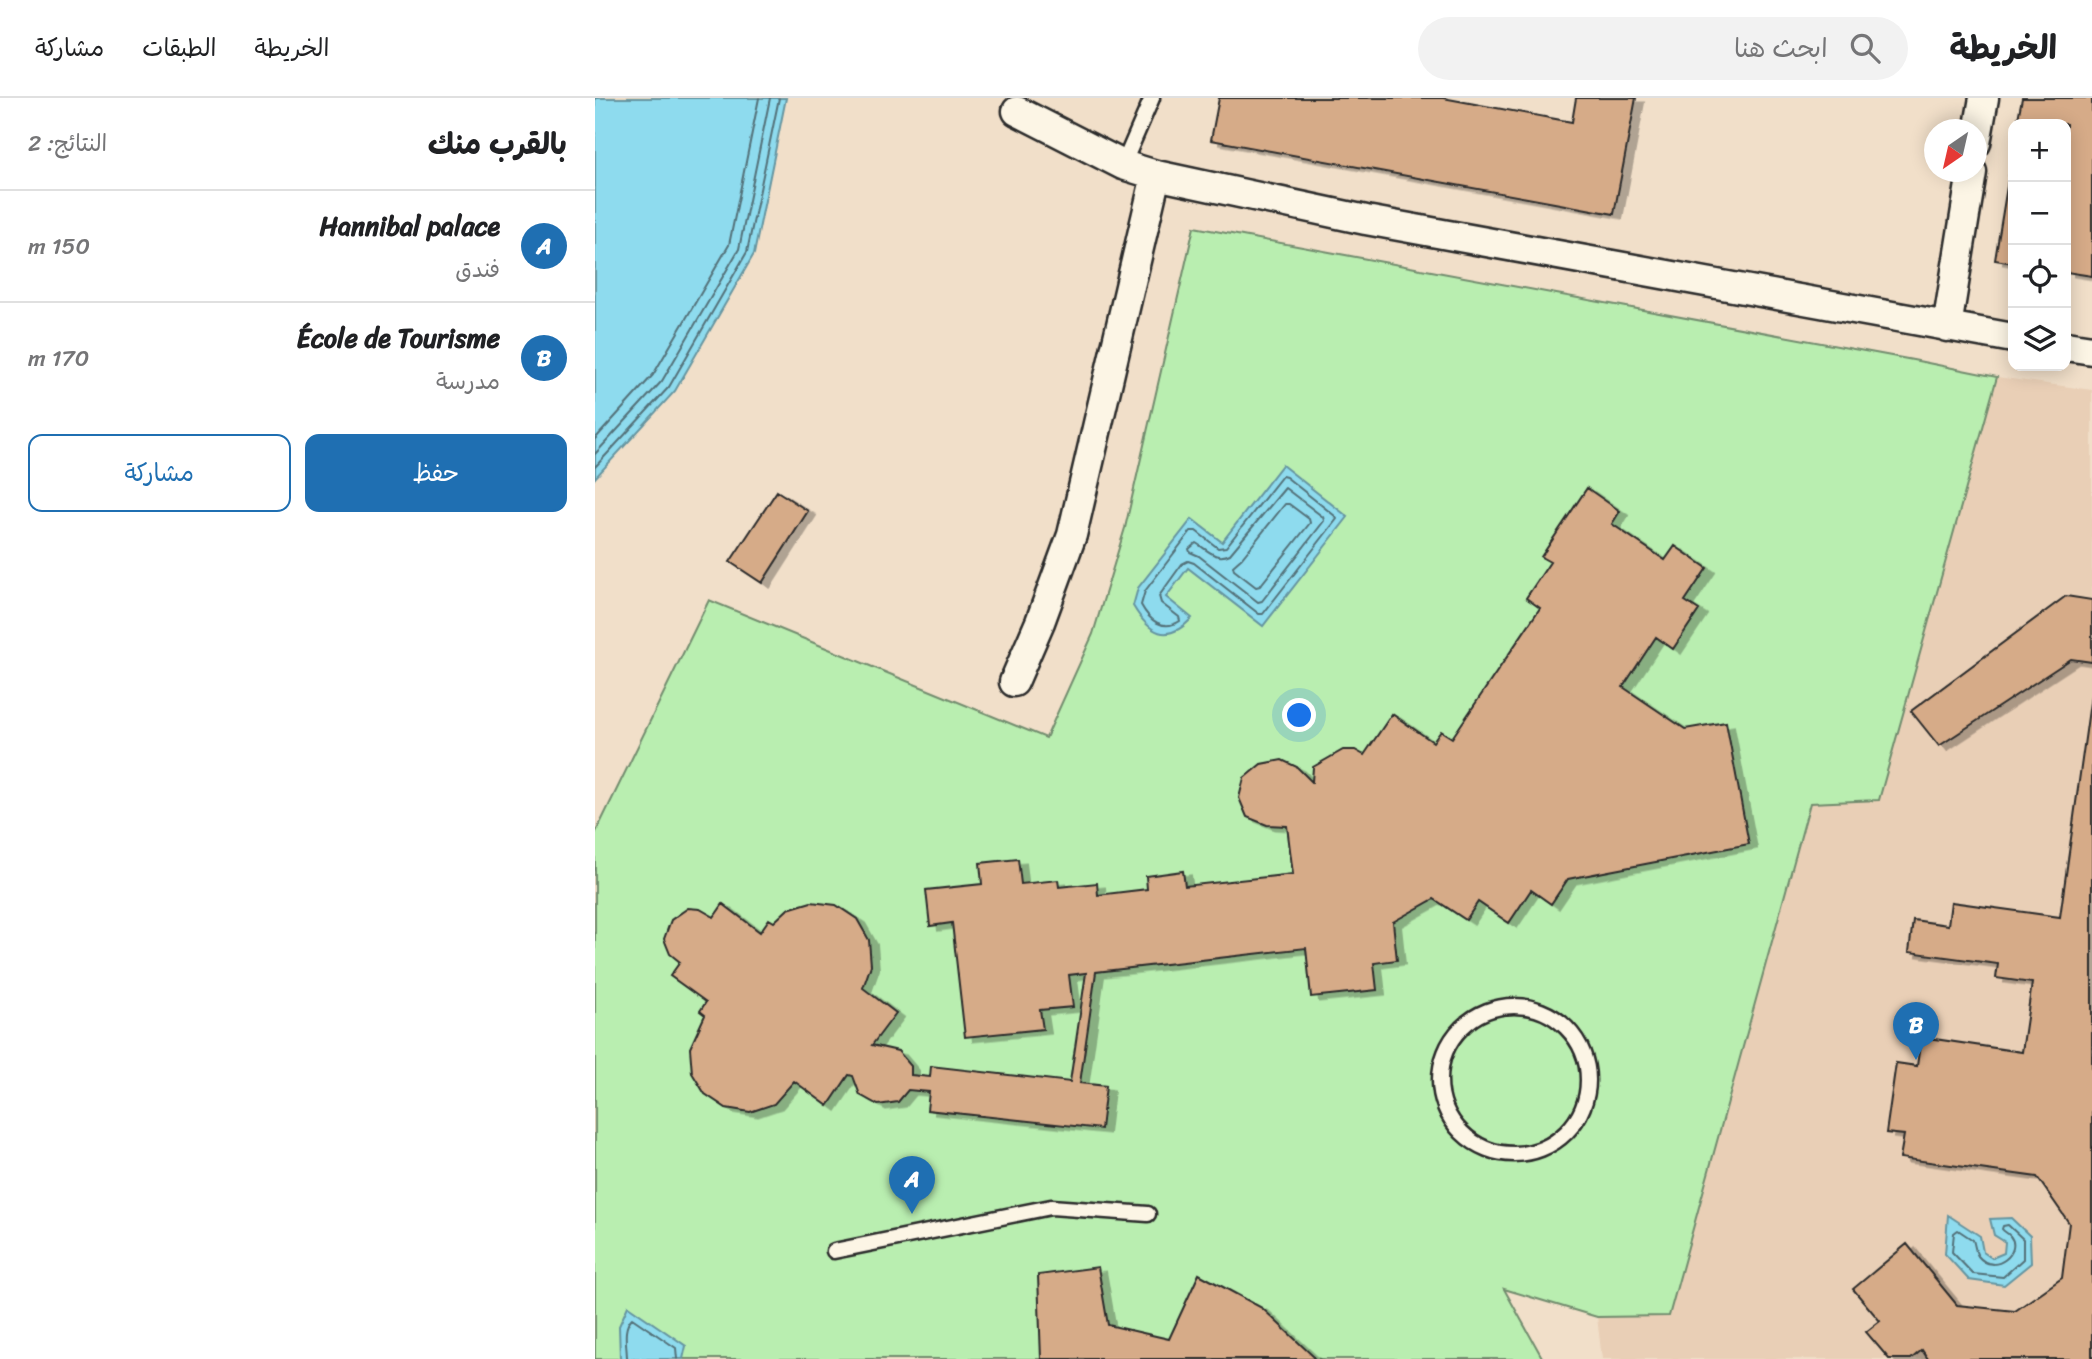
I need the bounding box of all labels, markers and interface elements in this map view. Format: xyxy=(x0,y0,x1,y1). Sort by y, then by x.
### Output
search box xyxy=(1418,17,1908,80)
text: الخريطة xyxy=(1950,19,2057,77)
text: ابحث هنا xyxy=(1734,25,1828,71)
text: مشاركة xyxy=(35,27,104,69)
text: الطبقات xyxy=(142,27,217,69)
text: الخريطة xyxy=(255,27,329,69)
icon: search xyxy=(1846,29,1884,67)
text: بالقرب منك xyxy=(428,117,567,171)
north arrow xyxy=(1924,119,1987,182)
map controls xyxy=(2008,119,2071,371)
button: + xyxy=(2008,119,2071,182)
text: النتائج: 2 xyxy=(28,123,107,164)
button: − xyxy=(2008,182,2071,245)
text: Hannibal palace xyxy=(319,203,500,249)
text: 150 m xyxy=(28,226,90,267)
text: A xyxy=(536,226,552,267)
button: locate xyxy=(2008,245,2071,308)
text: فندق xyxy=(455,249,500,290)
button: layers xyxy=(2008,308,2071,371)
text: École de Tourisme xyxy=(296,315,500,361)
text: 170 m xyxy=(28,338,89,379)
text: B xyxy=(537,338,551,379)
text: مدرسة xyxy=(436,361,500,402)
button: مشاركة xyxy=(28,434,291,512)
button: حفظ xyxy=(305,434,567,512)
your location xyxy=(1282,698,1316,732)
pin: B xyxy=(1893,1002,1939,1060)
pin: A xyxy=(889,1156,935,1214)

